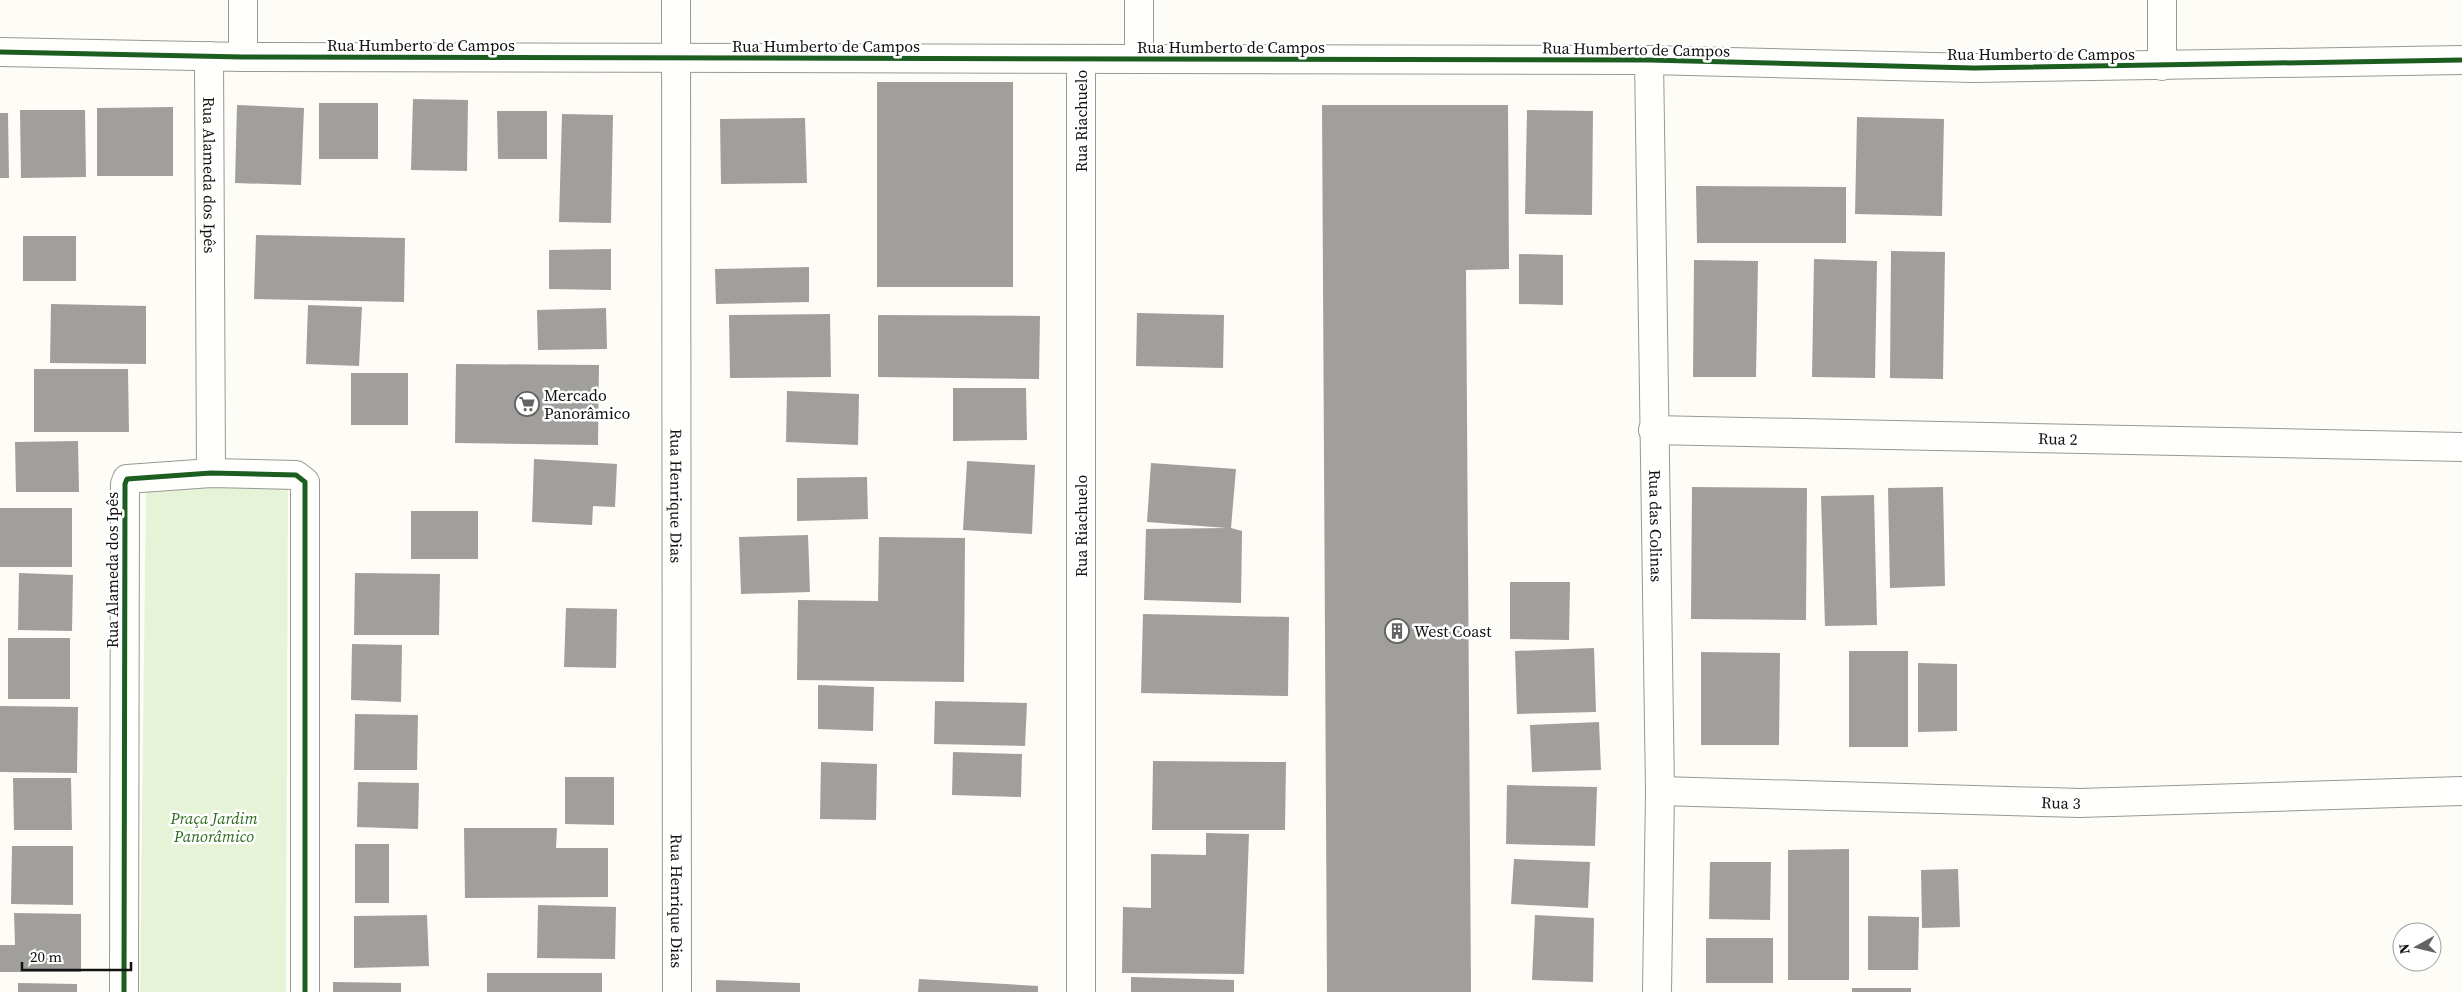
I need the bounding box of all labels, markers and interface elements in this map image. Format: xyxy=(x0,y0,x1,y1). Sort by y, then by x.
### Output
street label: Rua Humberto de Campos xyxy=(327,34,515,56)
street label: Rua Humberto de Campos xyxy=(732,35,920,57)
street label: Rua Humberto de Campos xyxy=(1137,36,1325,58)
street label: Rua Humberto de Campos xyxy=(1542,36,1730,62)
street label: Rua Humberto de Campos xyxy=(1947,43,2135,65)
street label: Rua Riachuelo xyxy=(1070,69,1092,172)
street label: Rua Alameda dos Ipês xyxy=(198,97,221,253)
place label: Mercado Panorâmico xyxy=(544,384,631,424)
supermarket icon: Mercado Panorâmico xyxy=(514,391,540,417)
street label: Rua 2 xyxy=(2038,427,2078,450)
street label: Rua Henrique Dias xyxy=(665,429,688,563)
street label: Rua das Colinas xyxy=(1644,470,1668,582)
street label: Rua Riachuelo xyxy=(1070,474,1092,577)
street label: Rua Alameda dos Ipês xyxy=(101,492,123,648)
building icon: West Coast xyxy=(1384,618,1410,644)
place label: West Coast xyxy=(1414,620,1492,642)
street label: Rua 3 xyxy=(2041,791,2081,814)
park label: Praça Jardim Panorâmico xyxy=(170,807,258,847)
street label: Rua Henrique Dias xyxy=(666,834,688,968)
north arrow xyxy=(2392,922,2442,972)
scale bar xyxy=(22,940,131,972)
text: N xyxy=(2394,942,2415,955)
text: 20 m xyxy=(30,946,62,967)

